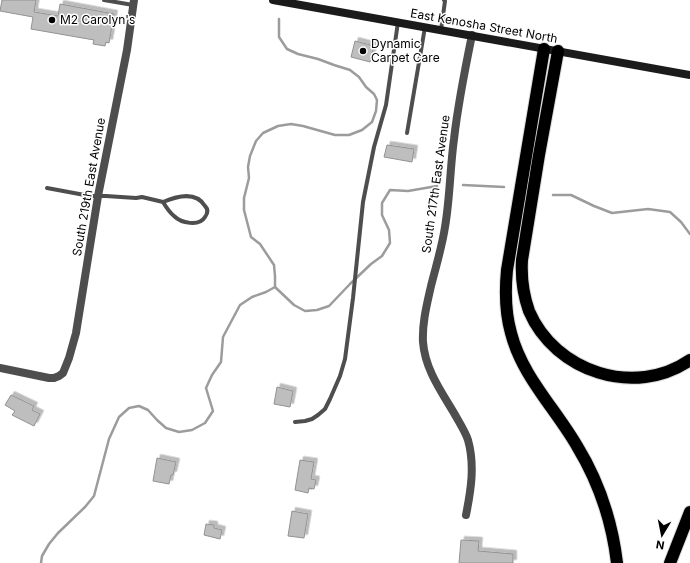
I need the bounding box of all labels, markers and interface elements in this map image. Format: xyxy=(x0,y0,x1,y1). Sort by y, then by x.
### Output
street label: East Kenosha Street North xyxy=(409,5,559,46)
place label: M2 Carolyn's xyxy=(60,12,135,27)
marker: M2 Carolyn's xyxy=(47,15,57,25)
place label: Dynamic Carpet Care xyxy=(371,36,440,65)
marker: Dynamic Carpet Care xyxy=(358,46,368,56)
street label: South 217th East Avenue xyxy=(418,114,453,254)
street label: South 219th East Avenue xyxy=(69,117,108,257)
north arrow xyxy=(642,515,682,555)
text: N xyxy=(655,537,666,552)

